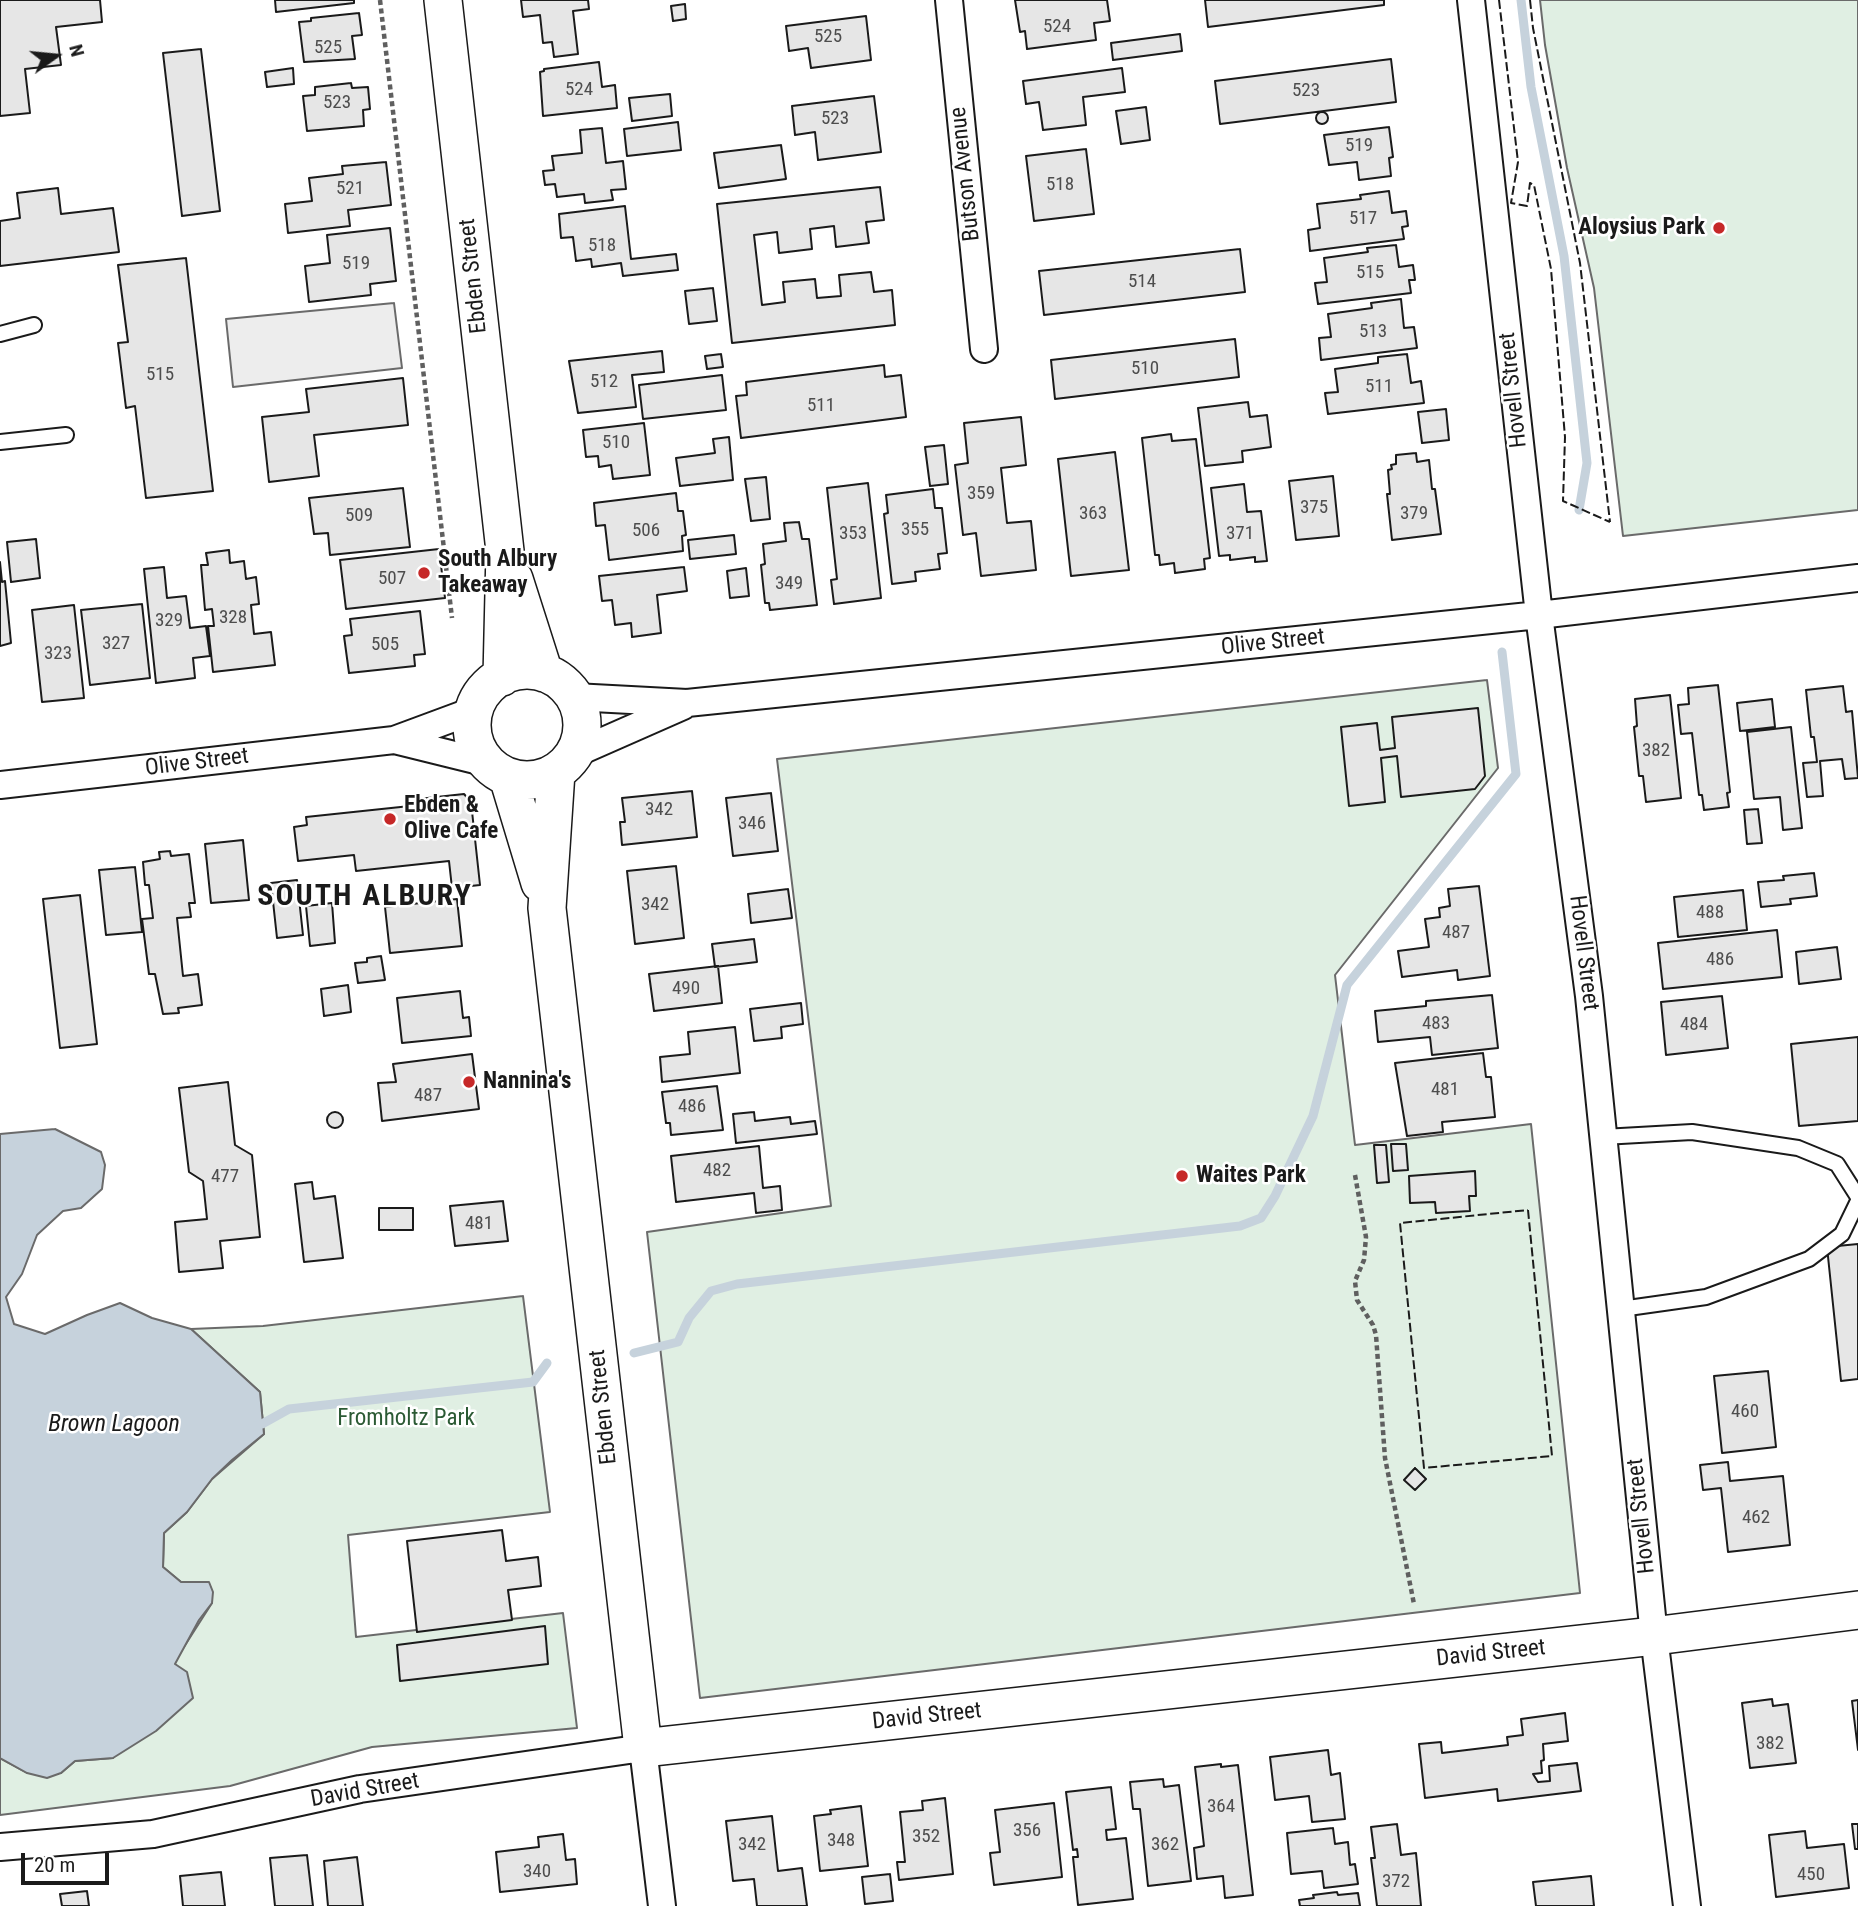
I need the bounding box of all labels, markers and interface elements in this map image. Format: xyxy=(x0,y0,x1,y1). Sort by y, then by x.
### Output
house number: 524 xyxy=(1043,16,1071,38)
north arrow xyxy=(21,21,91,91)
house number: 525 xyxy=(814,26,842,48)
house number: 525 xyxy=(314,37,342,59)
text: N xyxy=(64,42,89,59)
house number: 524 xyxy=(565,79,593,101)
house number: 523 xyxy=(1292,80,1320,102)
house number: 523 xyxy=(323,92,351,114)
street label: Butson Avenue xyxy=(945,105,987,243)
house number: 523 xyxy=(821,108,849,130)
house number: 519 xyxy=(1345,135,1373,157)
house number: 518 xyxy=(1046,174,1074,196)
house number: 521 xyxy=(336,178,364,200)
house number: 517 xyxy=(1349,208,1377,230)
place label: Aloysius Park xyxy=(1578,214,1705,242)
street label: Ebden Street xyxy=(454,217,494,335)
marker: Aloysius Park xyxy=(1711,220,1727,236)
house number: 518 xyxy=(588,235,616,257)
house number: 519 xyxy=(342,253,370,275)
house number: 515 xyxy=(1356,262,1384,284)
house number: 514 xyxy=(1128,271,1156,293)
house number: 513 xyxy=(1359,321,1387,343)
street label: Hovell Street xyxy=(1494,331,1534,449)
house number: 510 xyxy=(1131,358,1159,380)
house number: 515 xyxy=(146,364,174,386)
house number: 512 xyxy=(590,371,618,393)
house number: 511 xyxy=(1365,376,1393,398)
house number: 511 xyxy=(807,395,835,417)
house number: 510 xyxy=(602,432,630,454)
house number: 359 xyxy=(967,483,995,505)
house number: 375 xyxy=(1300,497,1328,519)
house number: 363 xyxy=(1079,503,1107,525)
house number: 379 xyxy=(1400,503,1428,525)
house number: 509 xyxy=(345,505,373,527)
house number: 355 xyxy=(901,519,929,541)
house number: 506 xyxy=(632,520,660,542)
house number: 353 xyxy=(839,523,867,545)
house number: 371 xyxy=(1226,523,1254,545)
place label: South Albury Takeaway xyxy=(438,546,557,600)
marker: South Albury Takeaway xyxy=(416,565,432,581)
house number: 507 xyxy=(378,568,406,590)
house number: 349 xyxy=(775,573,803,595)
house number: 328 xyxy=(219,607,247,629)
house number: 329 xyxy=(155,610,183,632)
street label: Olive Street xyxy=(1220,624,1326,662)
house number: 327 xyxy=(102,633,130,655)
house number: 505 xyxy=(371,634,399,656)
house number: 323 xyxy=(44,643,72,665)
house number: 382 xyxy=(1642,740,1670,762)
street label: Olive Street xyxy=(144,743,250,783)
place label: Ebden & Olive Cafe xyxy=(404,792,498,846)
house number: 342 xyxy=(645,799,673,821)
marker: Ebden & Olive Cafe xyxy=(382,811,398,827)
house number: 346 xyxy=(738,813,766,835)
district label: SOUTH ALBURY xyxy=(259,879,471,915)
house number: 342 xyxy=(641,894,669,916)
street label: Hovell Street xyxy=(1562,894,1604,1012)
house number: 488 xyxy=(1696,902,1724,924)
house number: 487 xyxy=(1442,922,1470,944)
house number: 486 xyxy=(1706,949,1734,971)
house number: 490 xyxy=(672,978,700,1000)
house number: 483 xyxy=(1422,1013,1450,1035)
house number: 484 xyxy=(1680,1014,1708,1036)
place label: Nannina's xyxy=(483,1068,571,1096)
marker: Nannina's xyxy=(461,1074,477,1090)
house number: 481 xyxy=(1431,1079,1459,1101)
house number: 487 xyxy=(414,1085,442,1107)
house number: 486 xyxy=(678,1096,706,1118)
house number: 482 xyxy=(703,1160,731,1182)
place label: Waites Park xyxy=(1196,1162,1306,1190)
house number: 477 xyxy=(211,1166,239,1188)
marker: Waites Park xyxy=(1174,1168,1190,1184)
house number: 481 xyxy=(465,1213,493,1235)
street label: Ebden Street xyxy=(584,1348,624,1466)
house number: 460 xyxy=(1731,1401,1759,1423)
park label: Fromholtz Park xyxy=(337,1405,475,1433)
water label: Brown Lagoon xyxy=(48,1411,180,1439)
street label: Hovell Street xyxy=(1622,1457,1662,1575)
house number: 462 xyxy=(1742,1507,1770,1529)
street label: David Street xyxy=(1435,1635,1547,1673)
street label: David Street xyxy=(871,1698,983,1736)
house number: 382 xyxy=(1756,1733,1784,1755)
street label: David Street xyxy=(309,1768,421,1814)
house number: 364 xyxy=(1207,1796,1235,1818)
house number: 356 xyxy=(1013,1820,1041,1842)
house number: 352 xyxy=(912,1826,940,1848)
house number: 348 xyxy=(827,1830,855,1852)
house number: 342 xyxy=(738,1834,766,1856)
house number: 362 xyxy=(1151,1834,1179,1856)
scale bar xyxy=(24,1840,112,1884)
text: 20 m xyxy=(34,1853,75,1877)
house number: 340 xyxy=(523,1861,551,1883)
house number: 450 xyxy=(1797,1864,1825,1886)
house number: 372 xyxy=(1382,1871,1410,1893)

